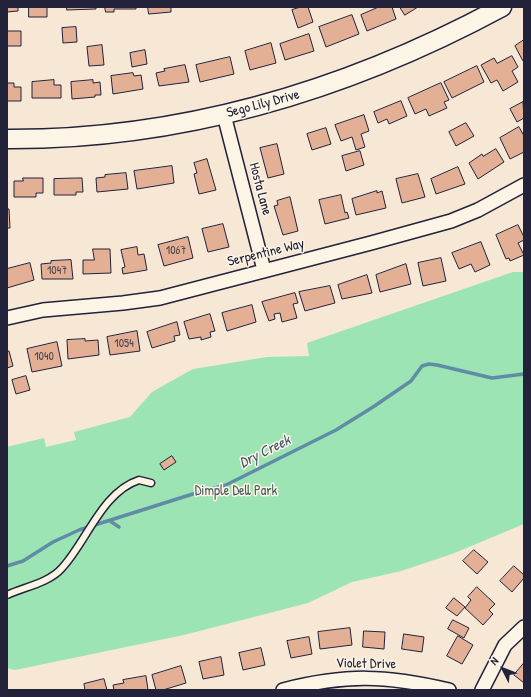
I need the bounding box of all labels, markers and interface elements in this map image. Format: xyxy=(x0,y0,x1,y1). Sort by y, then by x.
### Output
street label: Sego Lily Drive xyxy=(225,86,301,122)
street label: Hosta Lane xyxy=(245,161,275,217)
street label: Serpentine Way xyxy=(226,235,306,271)
house number: 1067 xyxy=(166,244,186,258)
house number: 1047 xyxy=(47,264,67,278)
house number: 1054 xyxy=(114,337,134,351)
house number: 1040 xyxy=(34,350,54,364)
water label: Dry Creek xyxy=(236,432,294,472)
park label: Dimple Dell Park xyxy=(195,483,277,499)
north arrow xyxy=(483,649,523,689)
text: N xyxy=(487,654,501,668)
street label: Violet Drive xyxy=(336,655,396,673)

